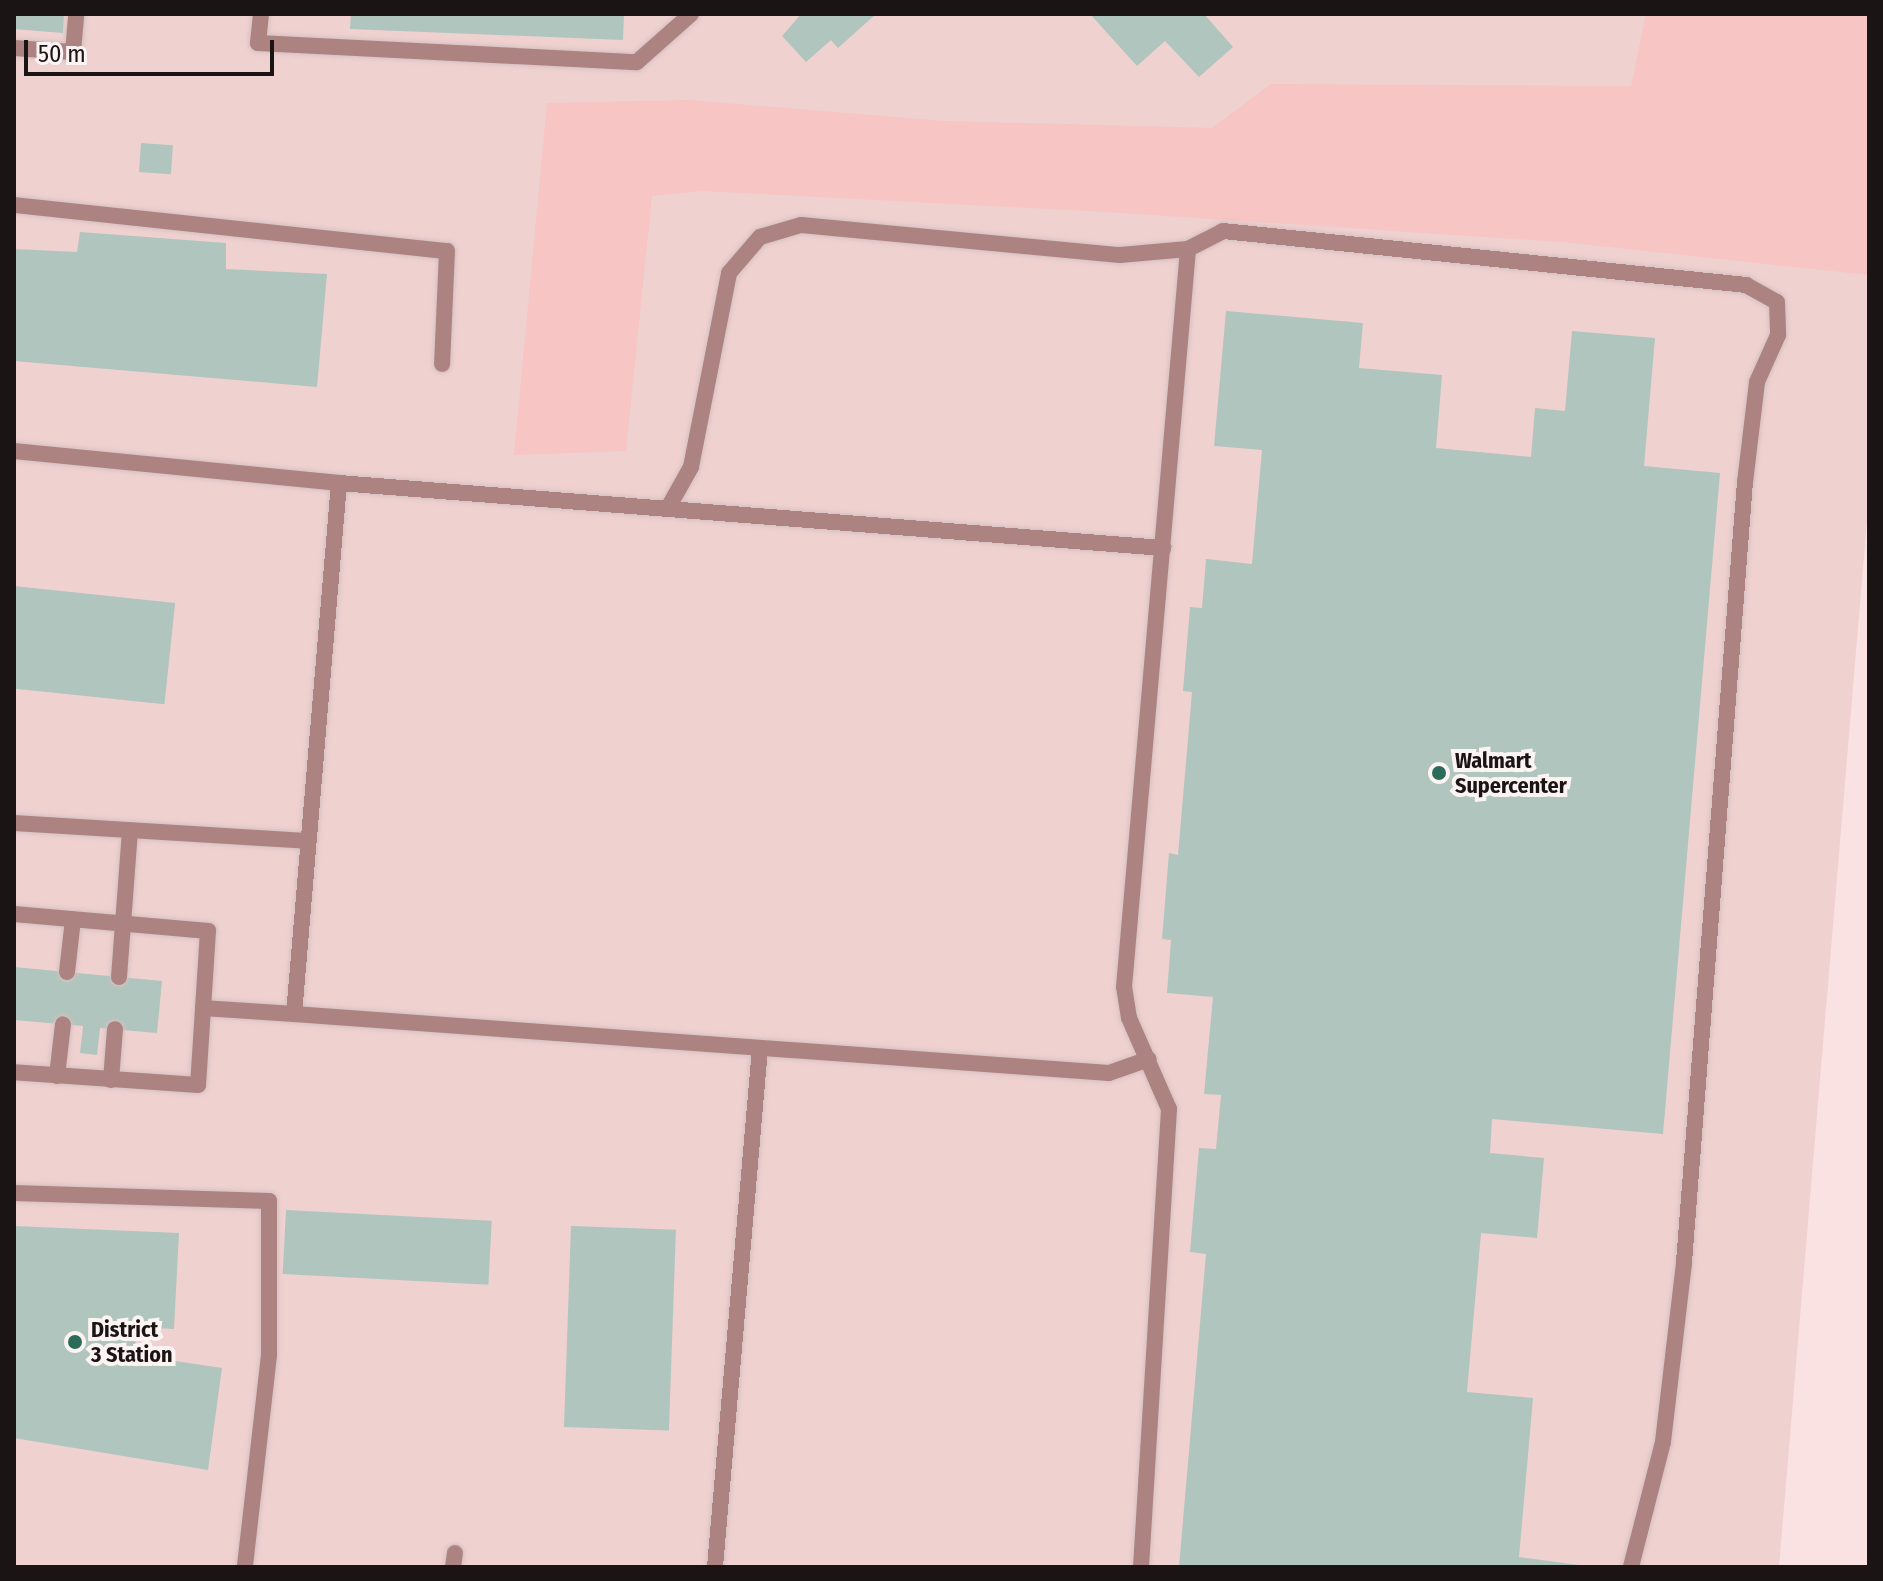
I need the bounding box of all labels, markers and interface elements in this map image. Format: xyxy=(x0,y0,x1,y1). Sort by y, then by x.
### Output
scale bar xyxy=(28,24,278,74)
text: 50 m xyxy=(38,40,86,68)
place label: Walmart Supercenter xyxy=(1455,747,1567,798)
marker: Walmart Supercenter xyxy=(1430,764,1448,782)
place label: District 3 Station xyxy=(91,1316,173,1368)
marker: District 3 Station xyxy=(66,1333,84,1351)

